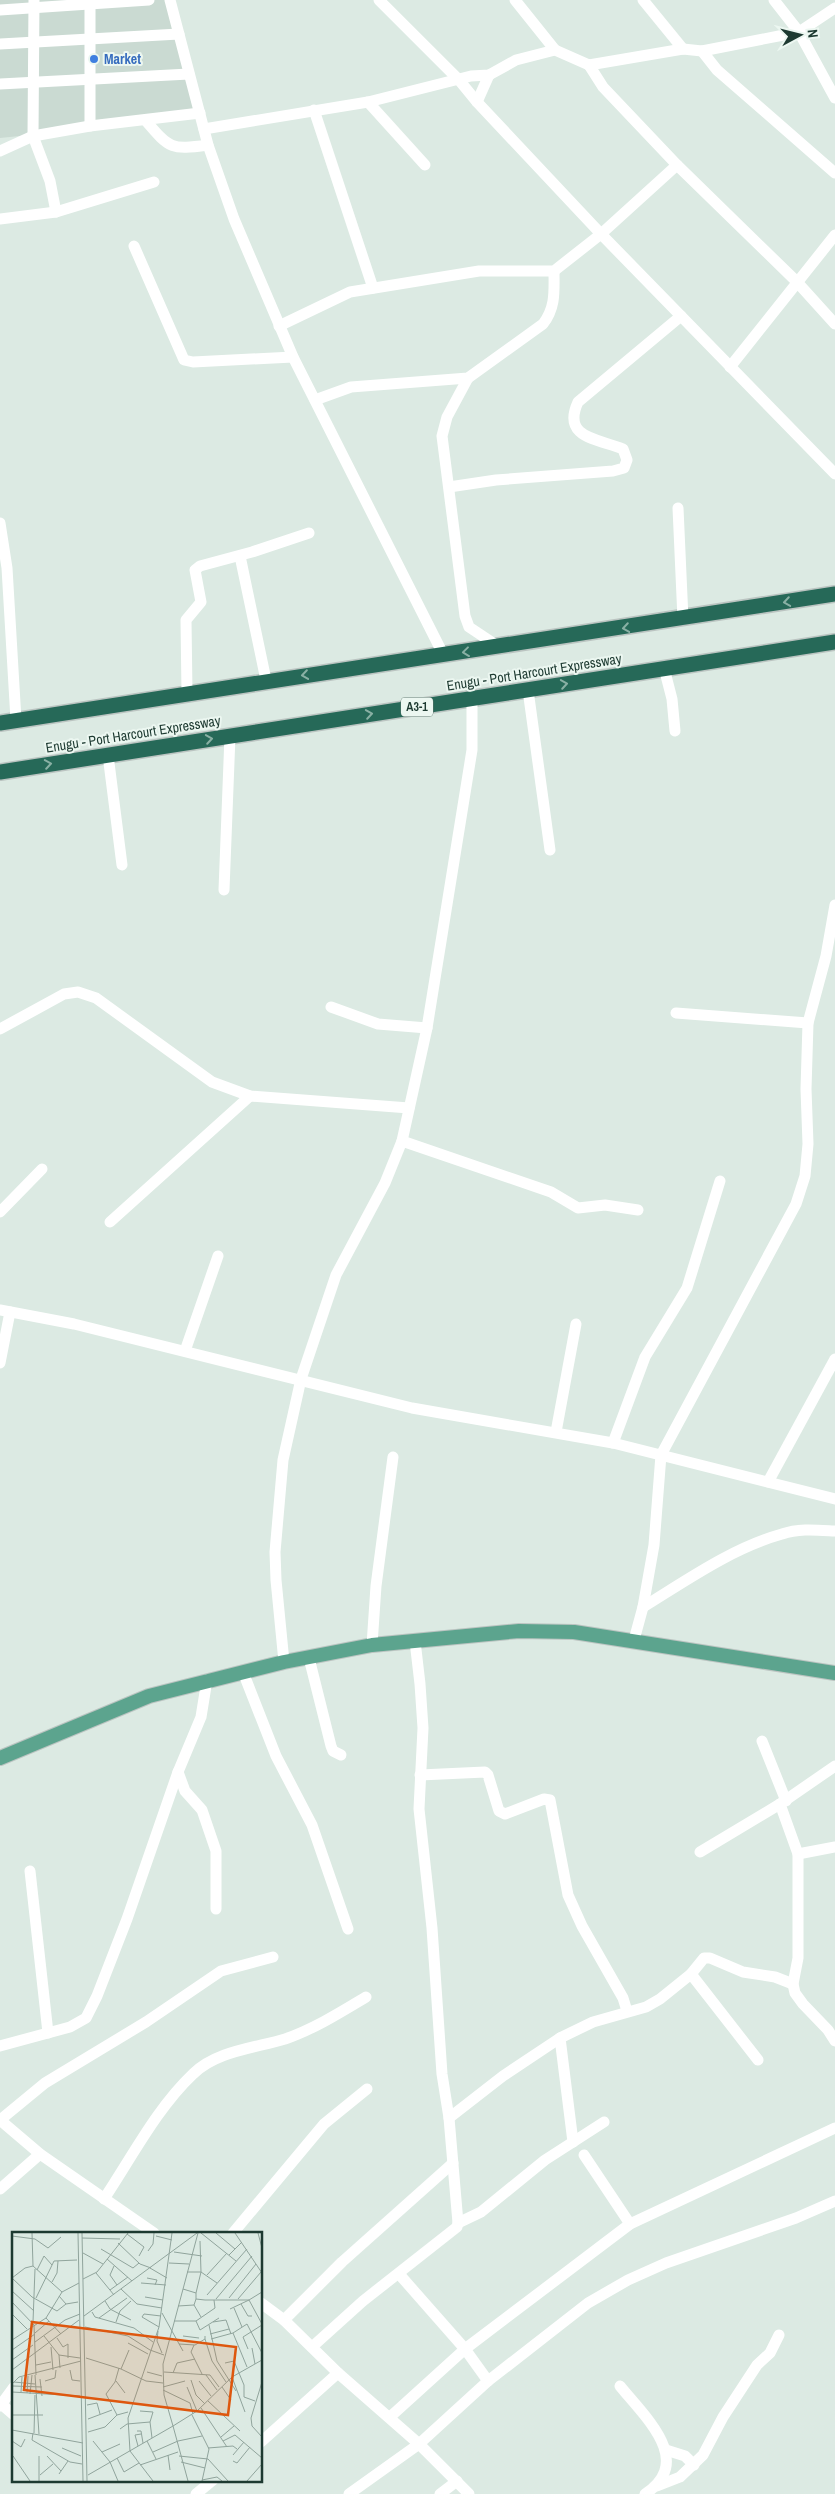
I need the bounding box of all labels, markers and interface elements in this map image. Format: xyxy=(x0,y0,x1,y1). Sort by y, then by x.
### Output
north arrow xyxy=(775,10,825,60)
text: N xyxy=(803,28,822,39)
place label: Market xyxy=(104,50,141,68)
marker: Market xyxy=(88,53,100,65)
one-way arrow xyxy=(783,597,791,607)
one-way arrow xyxy=(622,622,630,633)
one-way arrow xyxy=(461,646,470,656)
street label: Enugu - Port Harcourt Expressway xyxy=(445,649,623,695)
one-way arrow xyxy=(301,669,309,680)
one-way arrow xyxy=(560,679,569,689)
road number: A3-1 xyxy=(401,698,433,716)
one-way arrow xyxy=(366,709,374,720)
street label: Enugu - Port Harcourt Expressway xyxy=(44,711,222,757)
one-way arrow xyxy=(205,734,213,745)
one-way arrow xyxy=(44,760,53,770)
inset map xyxy=(12,2232,262,2482)

